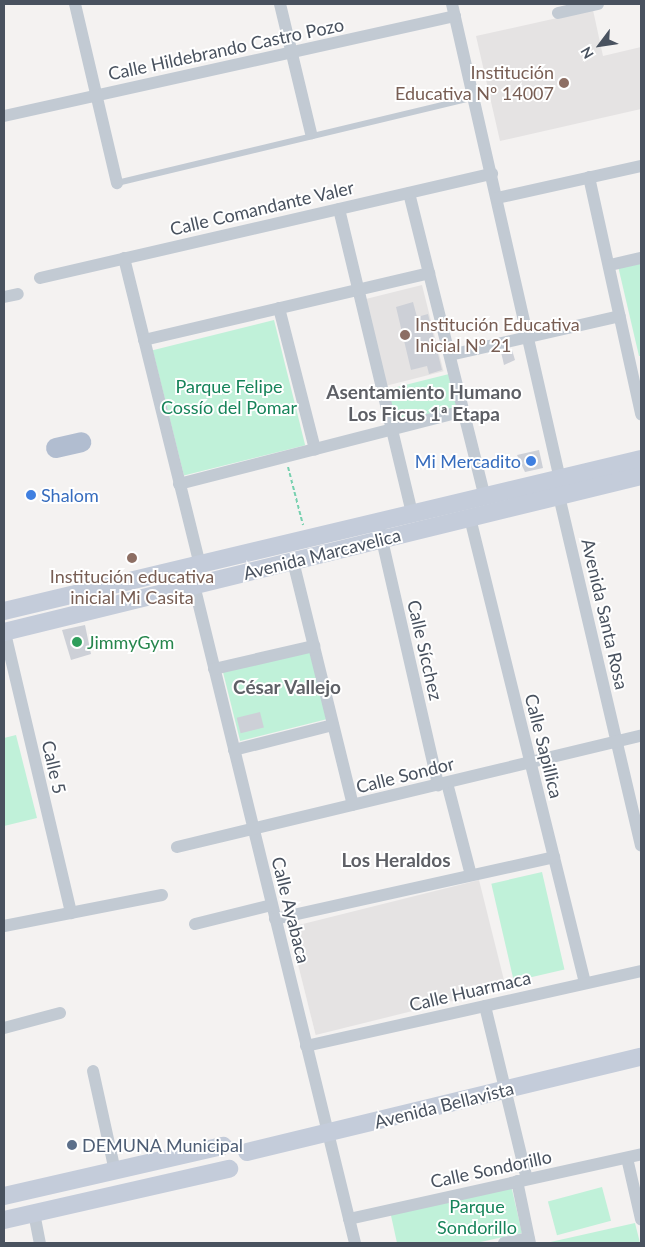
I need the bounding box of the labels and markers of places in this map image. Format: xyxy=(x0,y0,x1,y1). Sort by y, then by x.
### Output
place label: Institución Educativa Nº 14007 xyxy=(395,62,554,104)
marker: Institución Educativa Nº 14007 xyxy=(558,77,570,89)
place label: Institución Educativa Inicial Nº 21 xyxy=(415,314,580,356)
marker: Institución Educativa Inicial Nº 21 xyxy=(399,329,411,341)
place label: Mi Mercadito xyxy=(415,450,521,472)
marker: Mi Mercadito xyxy=(525,455,537,467)
place label: Shalom xyxy=(41,484,99,506)
marker: Shalom xyxy=(25,489,37,501)
marker: Institución educativa inicial Mi Casita xyxy=(126,552,138,564)
place label: Institución educativa inicial Mi Casita xyxy=(50,566,214,608)
place label: JimmyGym xyxy=(87,631,174,653)
marker: JimmyGym xyxy=(71,636,83,648)
place label: DEMUNA Municipal xyxy=(82,1134,244,1156)
marker: DEMUNA Municipal xyxy=(66,1139,78,1151)

